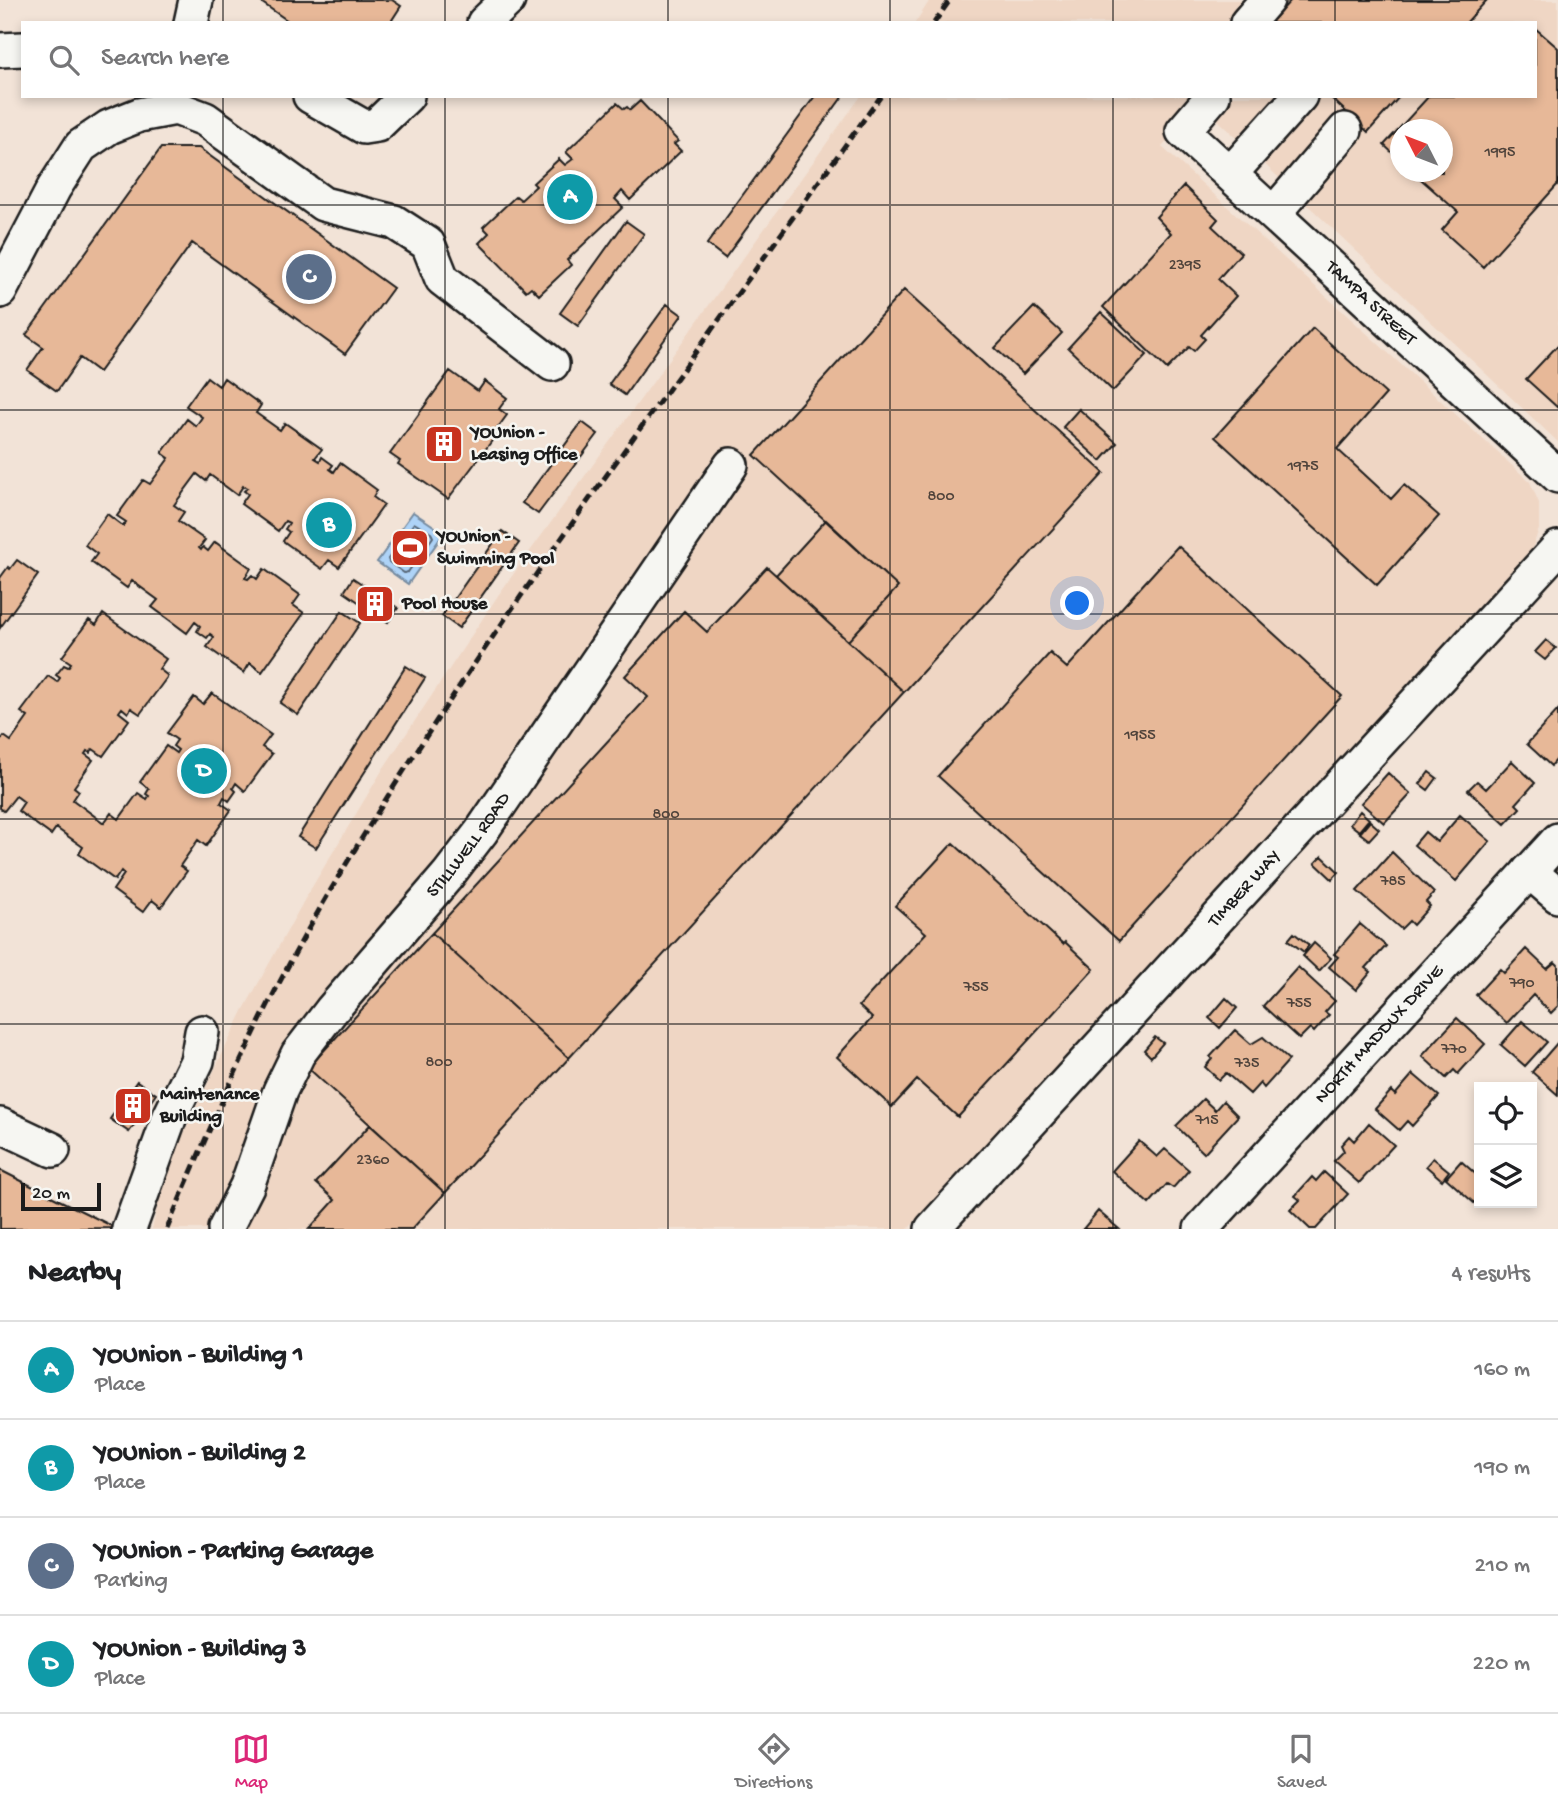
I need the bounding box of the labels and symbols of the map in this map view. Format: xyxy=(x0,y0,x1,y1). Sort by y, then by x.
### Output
north arrow xyxy=(1390,119,1453,182)
house number: 1995 xyxy=(1484,144,1515,163)
pin: A xyxy=(547,171,593,223)
pin: C xyxy=(286,251,332,303)
street label: TAMPA STREET xyxy=(1320,256,1421,351)
house number: 2395 xyxy=(1169,257,1201,276)
place label: YOUnion - Leasing Office xyxy=(469,422,578,467)
building icon: YOUnion - Leasing Office xyxy=(423,423,465,465)
house number: 1975 xyxy=(1286,458,1319,477)
house number: 800 xyxy=(928,488,954,507)
pin: B xyxy=(306,499,352,551)
place label: YOUnion - Swimming Pool xyxy=(435,526,554,571)
sports icon: YOUnion - Swimming Pool xyxy=(389,527,431,569)
building icon: Pool House xyxy=(354,583,396,625)
your location xyxy=(1060,586,1094,620)
place label: Pool House xyxy=(401,593,489,616)
house number: 1955 xyxy=(1123,727,1156,746)
pin: D xyxy=(181,745,227,797)
street label: STILLWELL ROAD xyxy=(422,788,516,903)
house number: 800 xyxy=(653,806,679,825)
street label: TIMBER WAY xyxy=(1203,845,1286,933)
house number: 785 xyxy=(1379,873,1406,892)
street label: NORTH MADDUX DRIVE xyxy=(1310,959,1450,1109)
house number: 790 xyxy=(1508,975,1535,994)
house number: 755 xyxy=(962,979,989,998)
house number: 755 xyxy=(1285,995,1312,1014)
house number: 770 xyxy=(1440,1041,1467,1060)
house number: 800 xyxy=(426,1054,452,1073)
house number: 735 xyxy=(1233,1055,1260,1074)
place label: Maintenance Building xyxy=(159,1084,260,1129)
building icon: Maintenance Building xyxy=(112,1085,154,1127)
house number: 715 xyxy=(1194,1112,1219,1131)
house number: 2360 xyxy=(356,1152,390,1171)
scale bar xyxy=(21,1180,102,1212)

